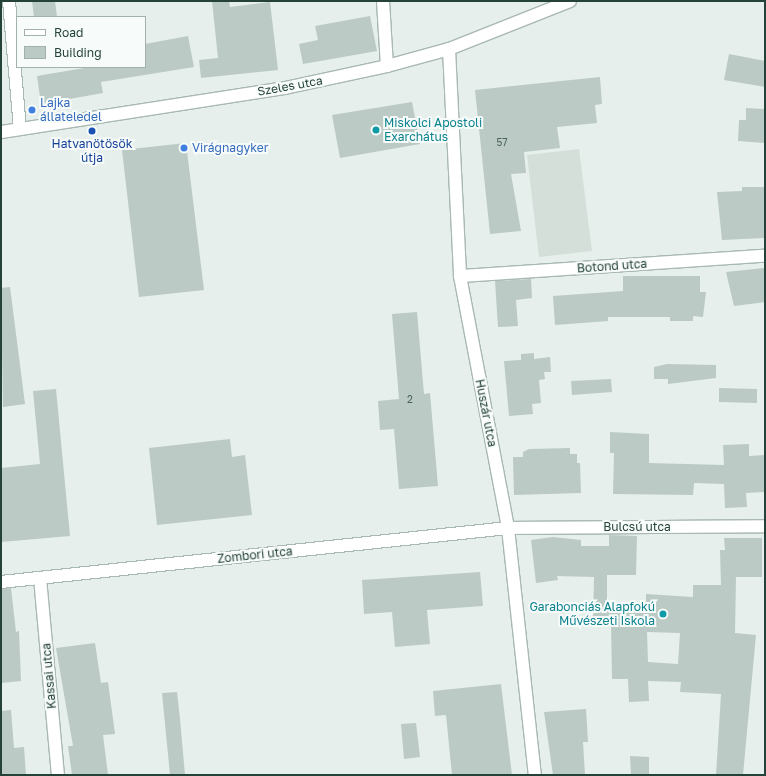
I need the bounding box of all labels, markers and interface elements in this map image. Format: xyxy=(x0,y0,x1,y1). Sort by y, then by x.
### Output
legend xyxy=(16,16,146,68)
text: Road xyxy=(54,25,83,40)
text: Building xyxy=(54,45,102,60)
street label: Szeles utca xyxy=(256,73,324,99)
place label: Lajka állateledel xyxy=(40,96,102,124)
marker: Lajka állateledel xyxy=(27,105,37,115)
place label: Miskolci Apostoli Exarchátus xyxy=(384,116,482,144)
marker: Miskolci Apostoli Exarchátus xyxy=(371,125,381,135)
marker: Hatvanötösök útja xyxy=(87,126,97,136)
place label: Hatvanötösök útja xyxy=(52,137,132,165)
house number: 57 xyxy=(496,137,508,149)
place label: Virágnagyker xyxy=(192,141,268,155)
marker: Virágnagyker xyxy=(179,143,189,153)
street label: Botond utca xyxy=(576,256,648,276)
street label: Huszár utca xyxy=(472,378,500,448)
house number: 2 xyxy=(407,394,413,406)
street label: Bulcsú utca xyxy=(603,520,671,534)
street label: Zombori utca xyxy=(217,544,293,566)
place label: Garabonciás Alapfokú Művészeti Iskola xyxy=(529,600,655,628)
marker: Garabonciás Alapfokú Művészeti Iskola xyxy=(658,609,668,619)
street label: Kassai utca xyxy=(39,642,59,710)

